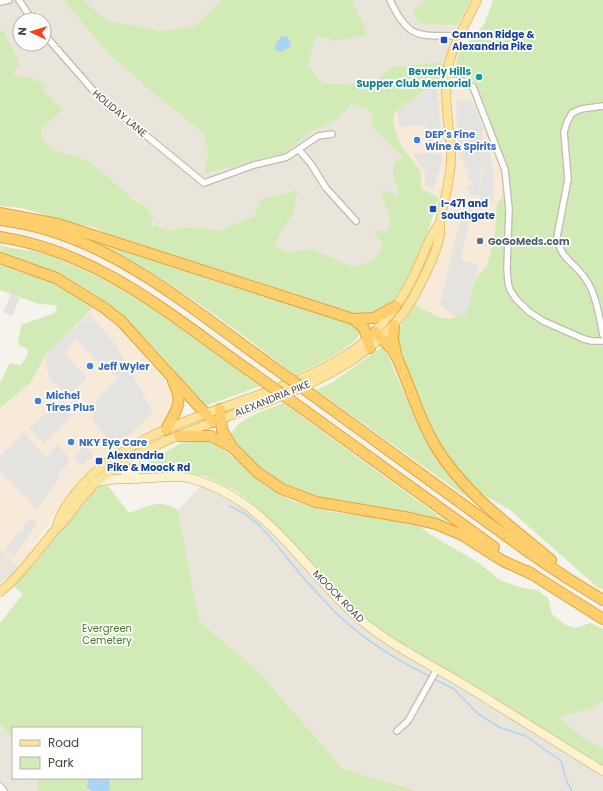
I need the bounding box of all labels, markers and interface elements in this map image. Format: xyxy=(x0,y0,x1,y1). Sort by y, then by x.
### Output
north arrow xyxy=(12,12,52,52)
text: N xyxy=(14,27,30,36)
place label: Cannon Ridge & Alexandria Pike xyxy=(452,27,534,54)
marker: Cannon Ridge & Alexandria Pike xyxy=(439,35,449,45)
place label: Beverly Hills Supper Club Memorial xyxy=(356,64,471,91)
marker: Beverly Hills Supper Club Memorial xyxy=(474,72,484,82)
street label: HOLIDAY LANE xyxy=(89,86,150,141)
place label: DEP's Fine Wine & Spirits xyxy=(425,127,497,154)
marker: DEP's Fine Wine & Spirits xyxy=(412,135,422,145)
place label: I-471 and Southgate xyxy=(441,196,495,223)
marker: I-471 and Southgate xyxy=(428,204,438,214)
place label: GoGoMeds.com xyxy=(488,234,570,249)
marker: GoGoMeds.com xyxy=(475,236,485,246)
place label: Jeff Wyler xyxy=(98,359,150,374)
marker: Jeff Wyler xyxy=(85,361,95,371)
street label: ALEXANDRIA PIKE xyxy=(232,376,312,421)
place label: Michel Tires Plus xyxy=(46,388,95,415)
marker: Michel Tires Plus xyxy=(33,396,43,406)
place label: NKY Eye Care xyxy=(79,435,147,450)
marker: NKY Eye Care xyxy=(66,437,76,447)
place label: Alexandria Pike & Moock Rd xyxy=(107,448,191,475)
marker: Alexandria Pike & Moock Rd xyxy=(94,456,104,466)
street label: MOOCK ROAD xyxy=(309,567,368,626)
park label: Evergreen Cemetery xyxy=(82,621,132,648)
legend xyxy=(12,727,142,779)
text: Road xyxy=(48,734,79,751)
text: Park xyxy=(48,754,75,771)

